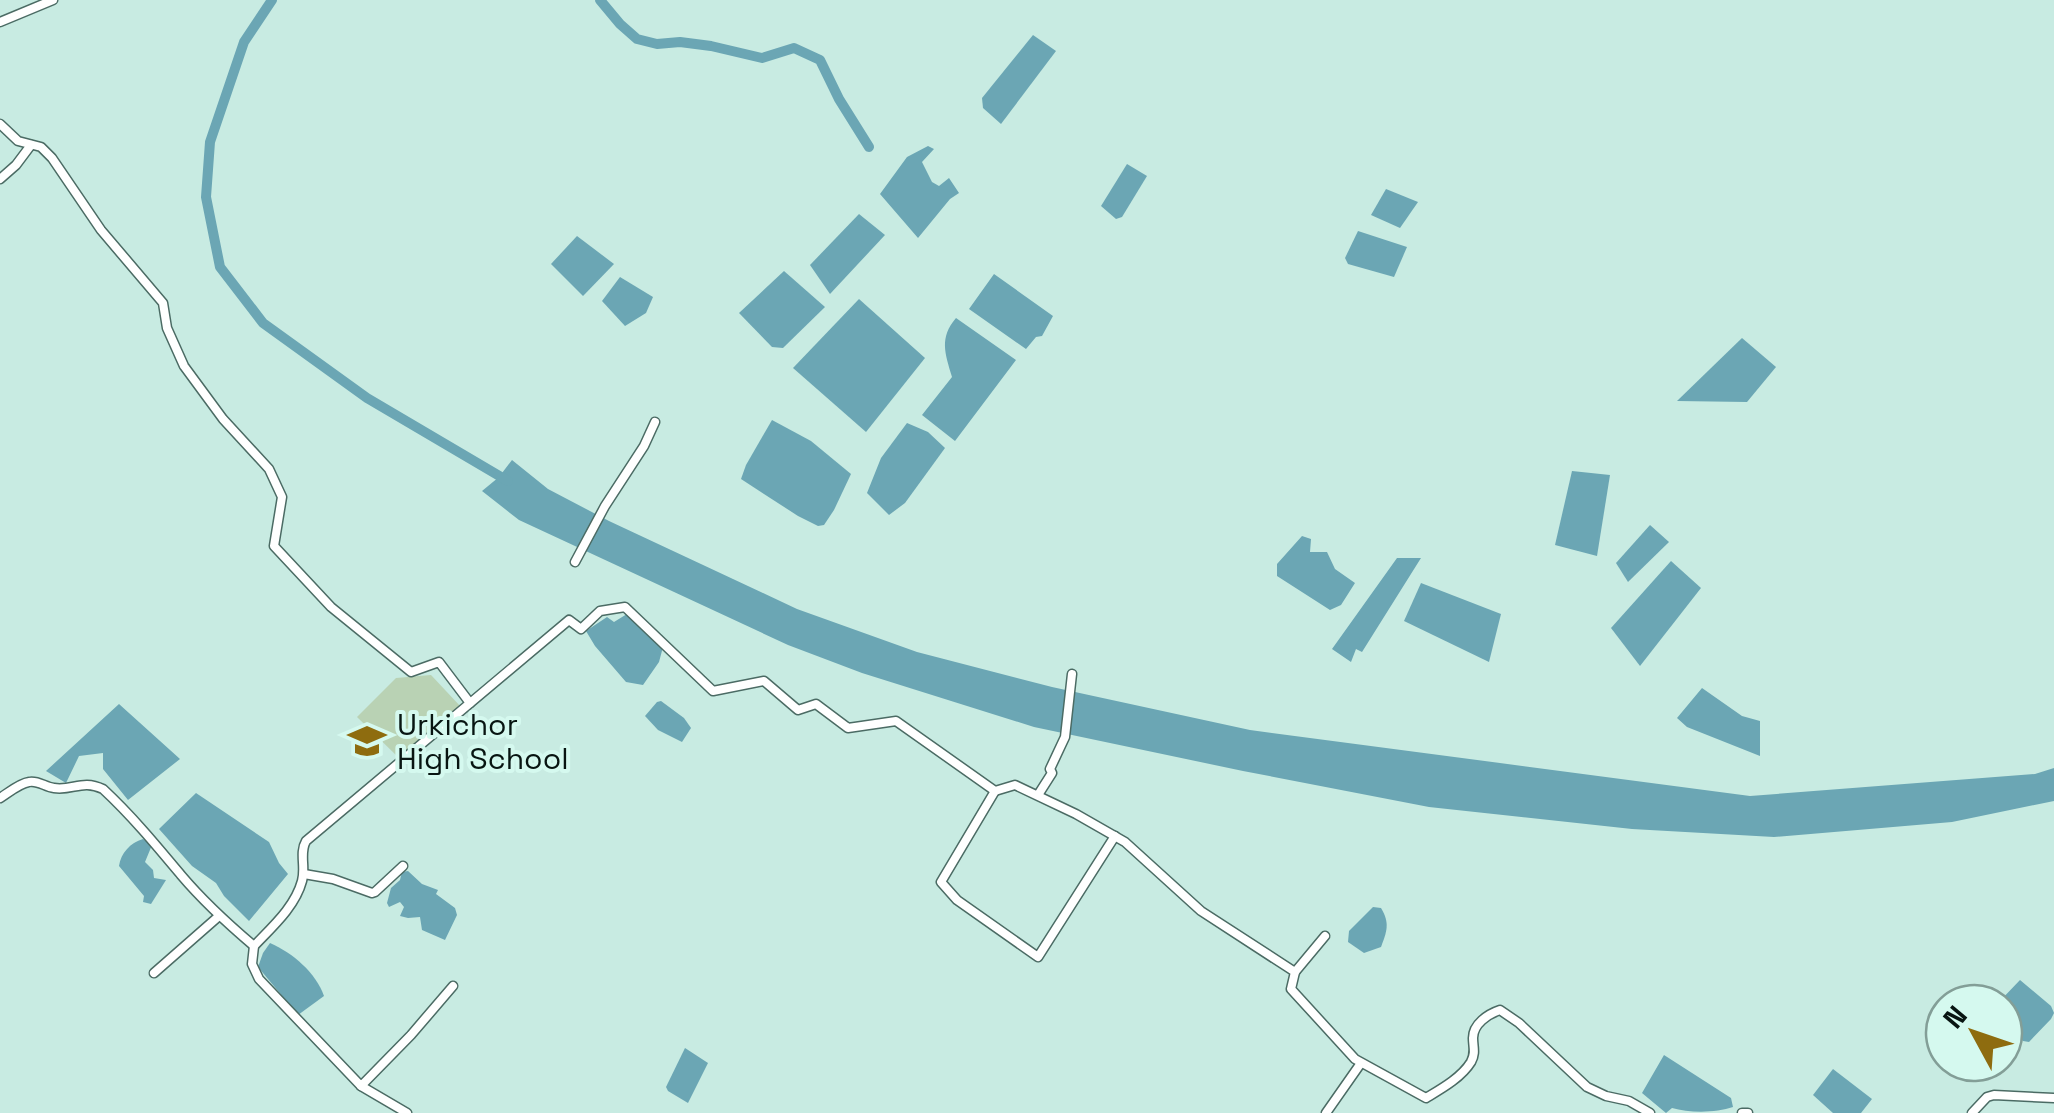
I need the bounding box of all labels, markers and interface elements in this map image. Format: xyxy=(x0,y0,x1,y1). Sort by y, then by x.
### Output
place label: Urkichor High School xyxy=(397,705,569,778)
school or university icon: Urkichor High School xyxy=(346,720,388,762)
north arrow xyxy=(1924,983,2024,1083)
text: N xyxy=(1935,998,1975,1036)

